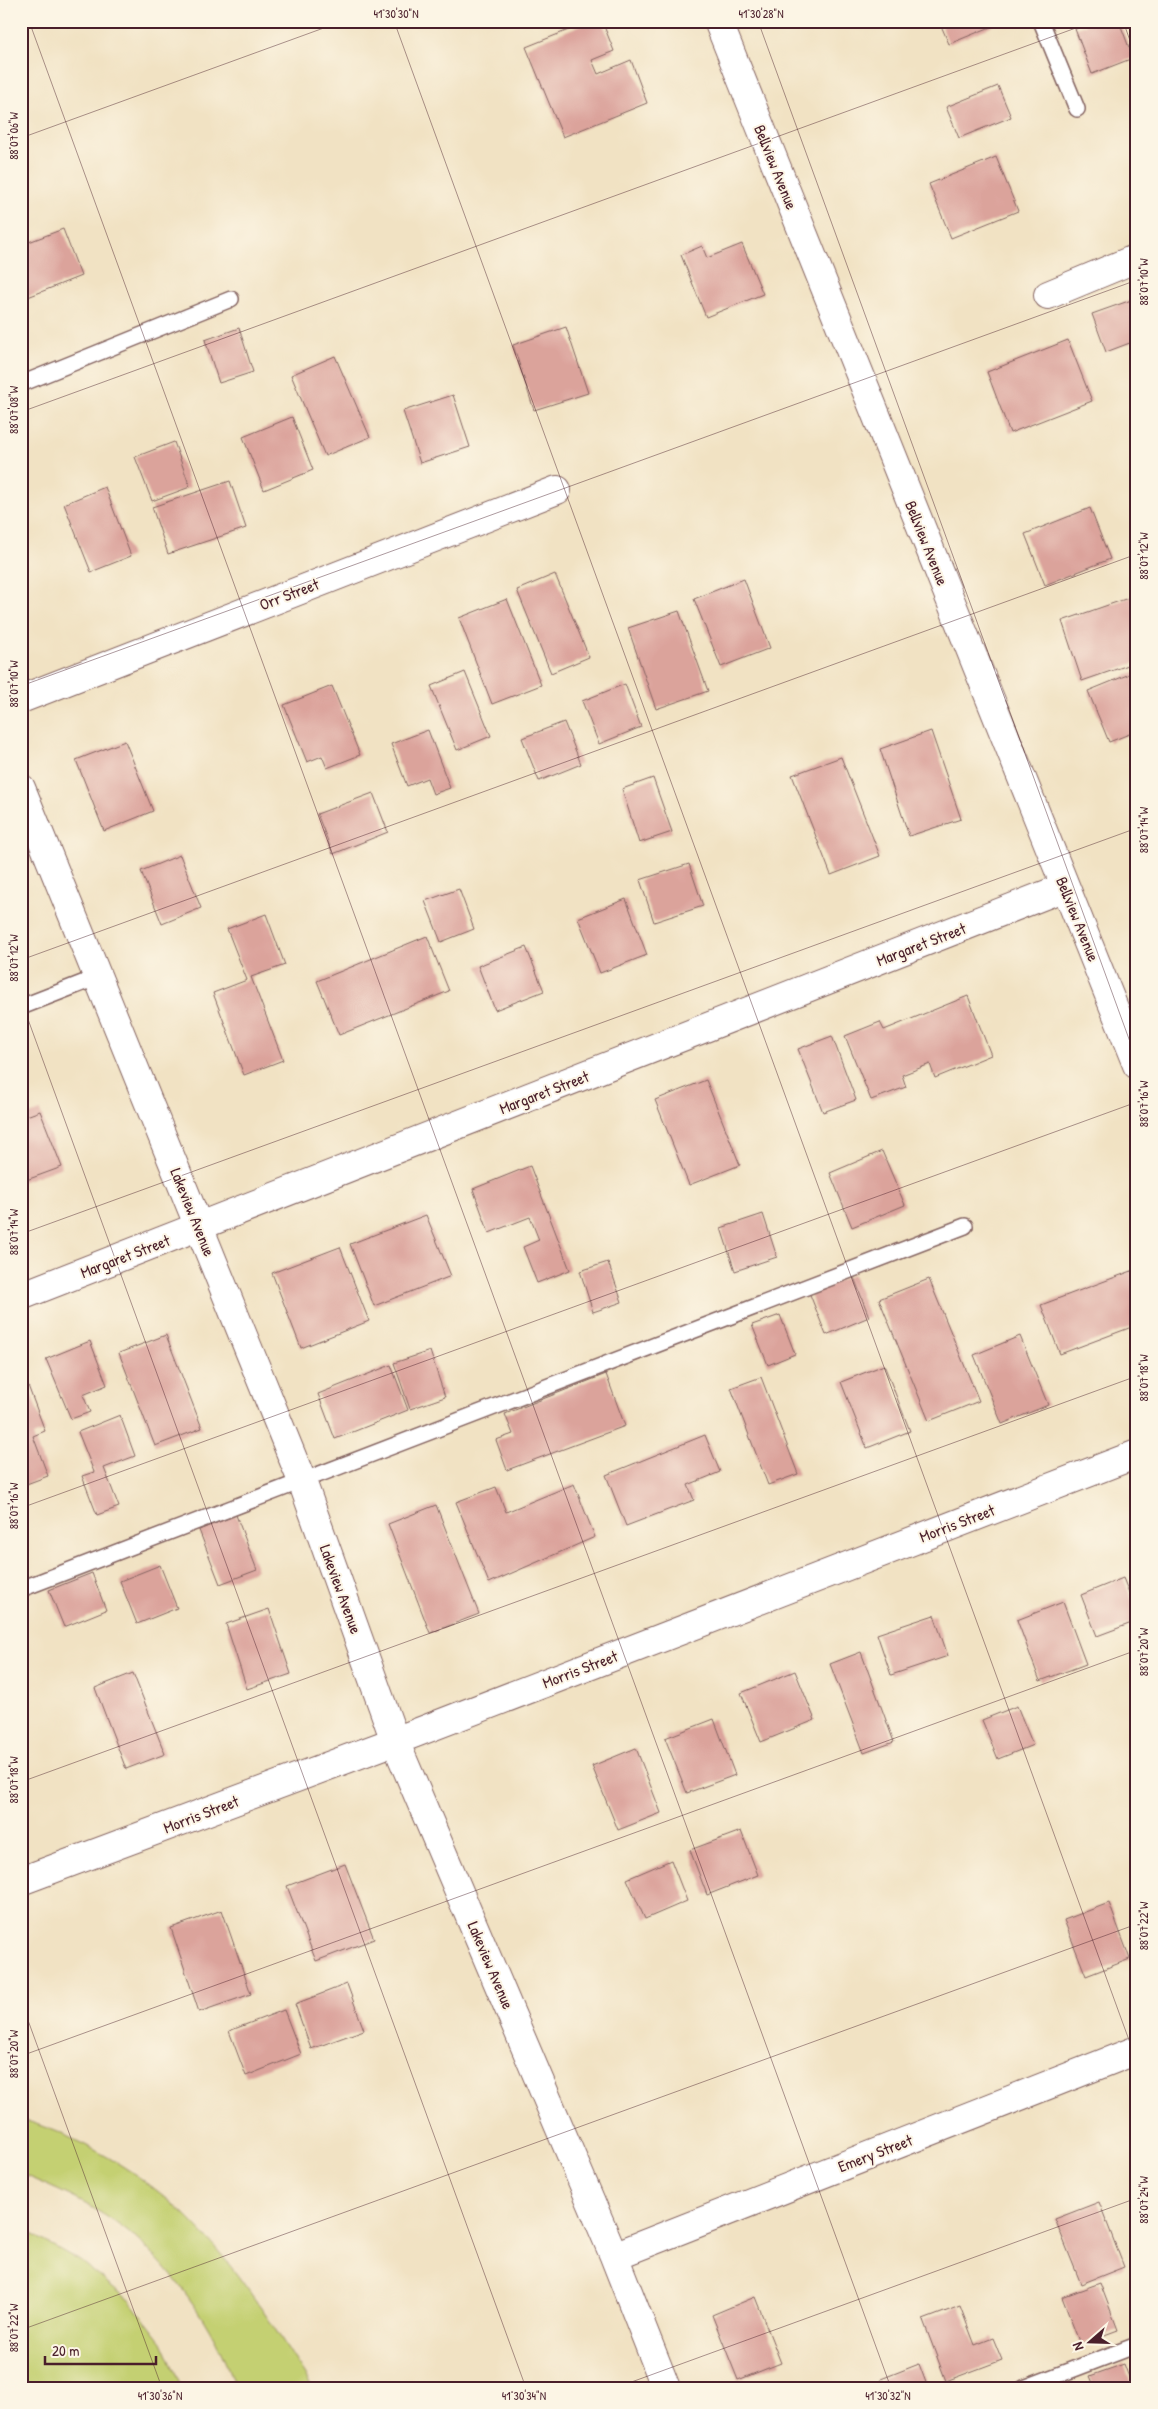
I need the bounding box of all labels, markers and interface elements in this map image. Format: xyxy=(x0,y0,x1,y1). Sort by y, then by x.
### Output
text: 41°30'30"N xyxy=(373,5,419,22)
text: 41°30'28"N xyxy=(738,5,784,22)
text: 88°07'06"W xyxy=(5,112,22,160)
street label: Bellview Avenue xyxy=(749,121,803,213)
text: 88°07'10"W xyxy=(1135,258,1152,306)
text: 88°07'08"W xyxy=(5,385,22,434)
street label: Bellview Avenue xyxy=(900,497,954,589)
text: 88°07'12"W xyxy=(1135,532,1152,580)
street label: Orr Street xyxy=(256,572,322,615)
text: 88°07'10"W xyxy=(5,660,22,708)
text: 88°07'14"W xyxy=(1135,806,1152,853)
street label: Bellview Avenue xyxy=(1051,873,1105,965)
street label: Margaret Street xyxy=(873,917,969,971)
text: 88°07'12"W xyxy=(5,934,22,982)
street label: Margaret Street xyxy=(496,1065,592,1119)
text: 88°07'16"W xyxy=(1135,1080,1152,1127)
street label: Lakeview Avenue xyxy=(165,1165,221,1260)
text: 88°07'14"W xyxy=(5,1208,22,1255)
street label: Margaret Street xyxy=(77,1229,173,1283)
text: 88°07'18"W xyxy=(1135,1354,1152,1402)
text: 88°07'16"W xyxy=(5,1482,22,1529)
street label: Morris Street xyxy=(916,1498,998,1547)
street label: Lakeview Avenue xyxy=(315,1541,367,1637)
text: 88°07'20"W xyxy=(1135,1627,1152,1676)
street label: Morris Street xyxy=(539,1644,621,1693)
text: 88°07'18"W xyxy=(5,1756,22,1804)
street label: Morris Street xyxy=(160,1789,242,1838)
text: 88°07'22"W xyxy=(1135,1901,1152,1950)
street label: Lakeview Avenue xyxy=(463,1918,520,2013)
text: 88°07'20"W xyxy=(5,2029,22,2078)
street label: Emery Street xyxy=(835,2129,916,2177)
text: 88°07'24"W xyxy=(1135,2176,1152,2224)
text: 88°07'22"W xyxy=(5,2303,22,2352)
north arrow xyxy=(1066,2316,1116,2366)
scale bar xyxy=(45,2334,156,2366)
text: N xyxy=(1067,2339,1088,2353)
text: 20 m xyxy=(52,2340,79,2361)
text: 41°30'36"N xyxy=(138,2387,182,2404)
text: 41°30'34"N xyxy=(502,2387,546,2404)
text: 41°30'32"N xyxy=(865,2387,911,2404)

